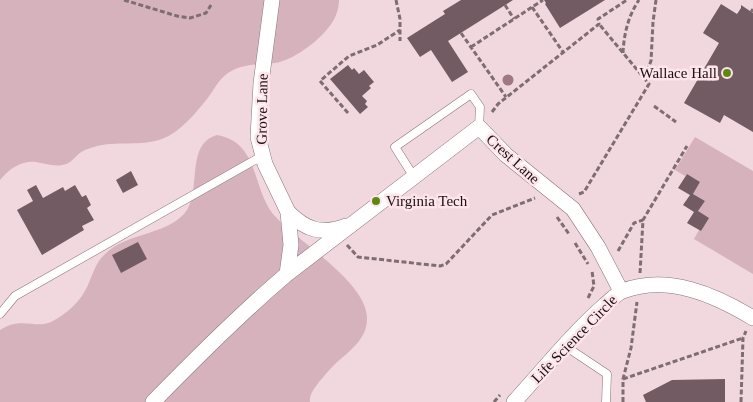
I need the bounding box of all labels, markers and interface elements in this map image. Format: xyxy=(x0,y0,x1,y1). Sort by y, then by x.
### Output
place label: Wallace Hall xyxy=(640,65,717,81)
marker: Wallace Hall xyxy=(721,67,733,79)
street label: Grove Lane xyxy=(253,73,271,145)
street label: Crest Lane xyxy=(483,131,543,187)
place label: Virginia Tech xyxy=(386,193,468,209)
marker: Virginia Tech xyxy=(370,195,382,207)
street label: Life Science Circle xyxy=(528,292,620,386)

